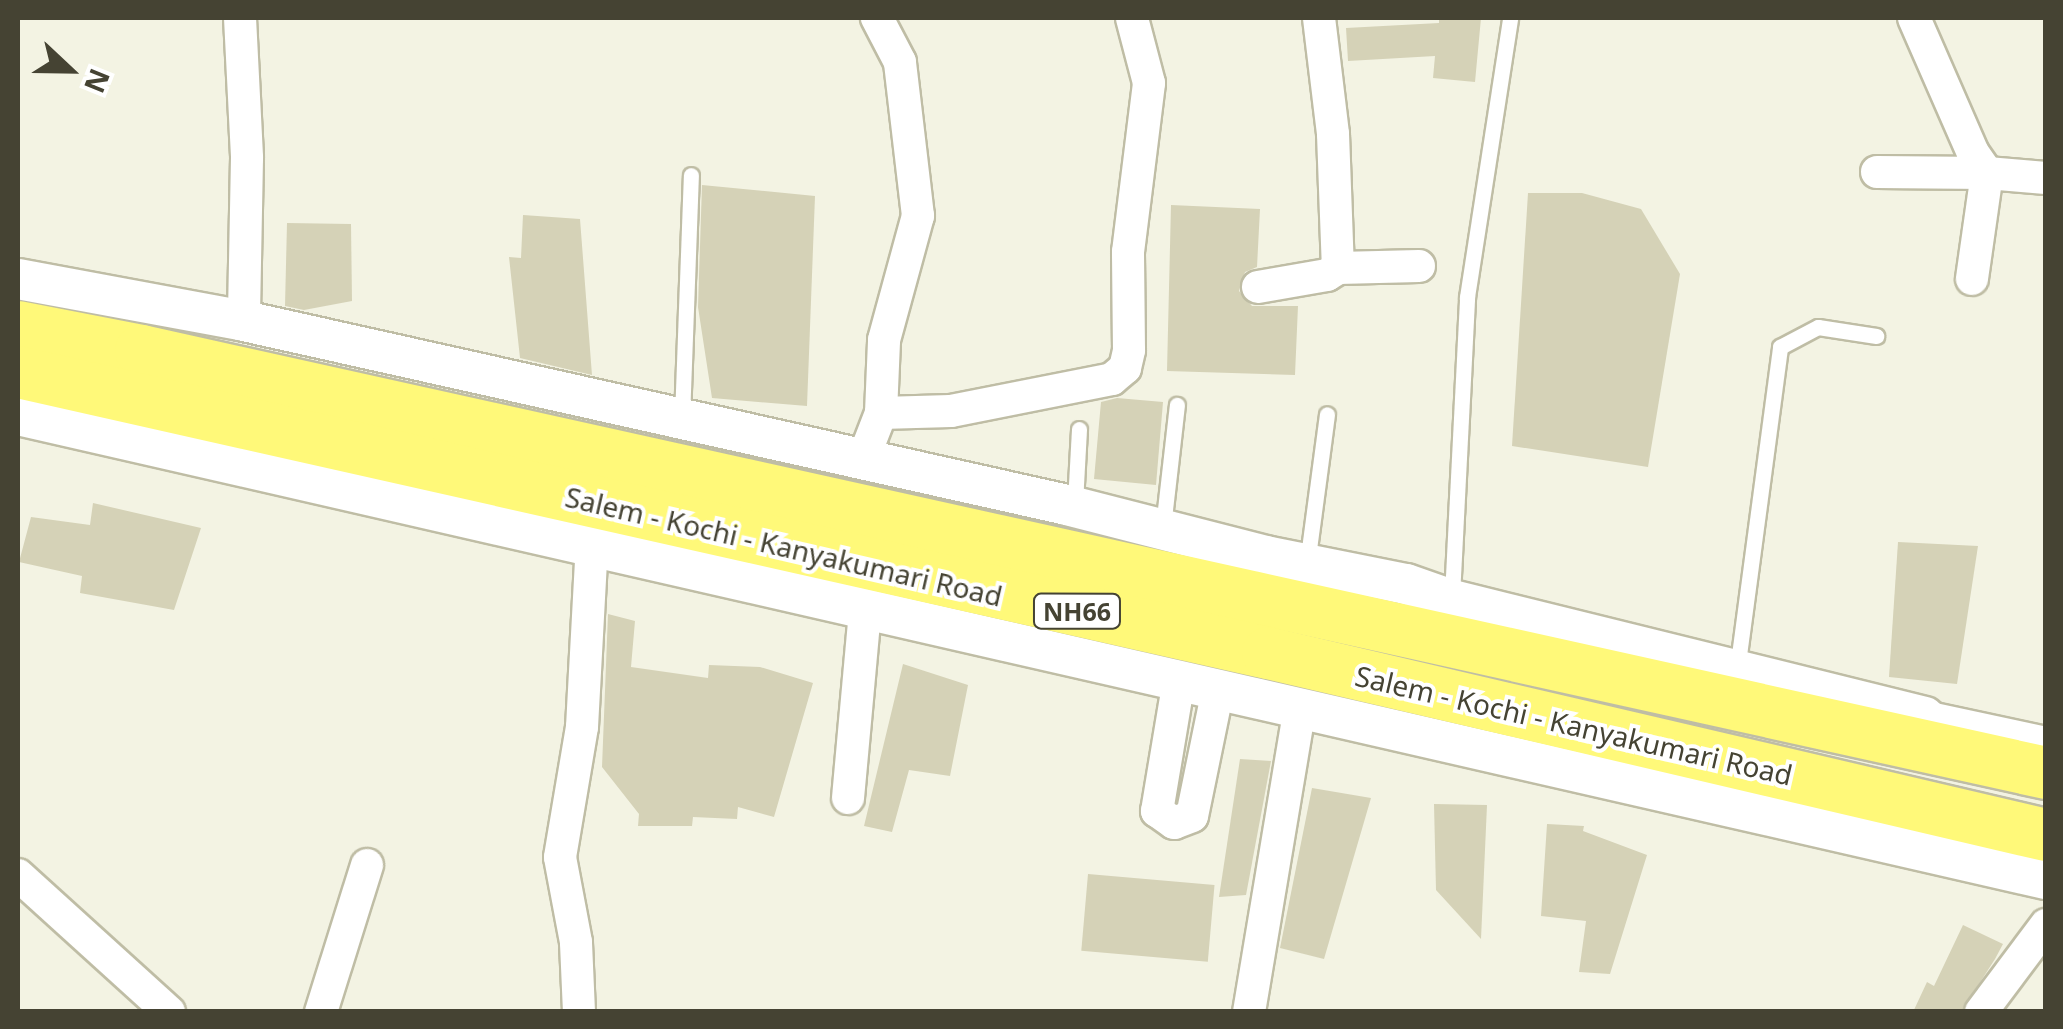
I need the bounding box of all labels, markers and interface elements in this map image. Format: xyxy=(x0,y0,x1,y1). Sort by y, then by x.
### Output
north arrow xyxy=(20,20,120,120)
text: N xyxy=(76,64,120,99)
street label: Salem - Kochi - Kanyakumari Road xyxy=(562,479,1006,613)
road number: NH66 xyxy=(1032,591,1122,631)
street label: Salem - Kochi - Kanyakumari Road xyxy=(1352,658,1796,792)

